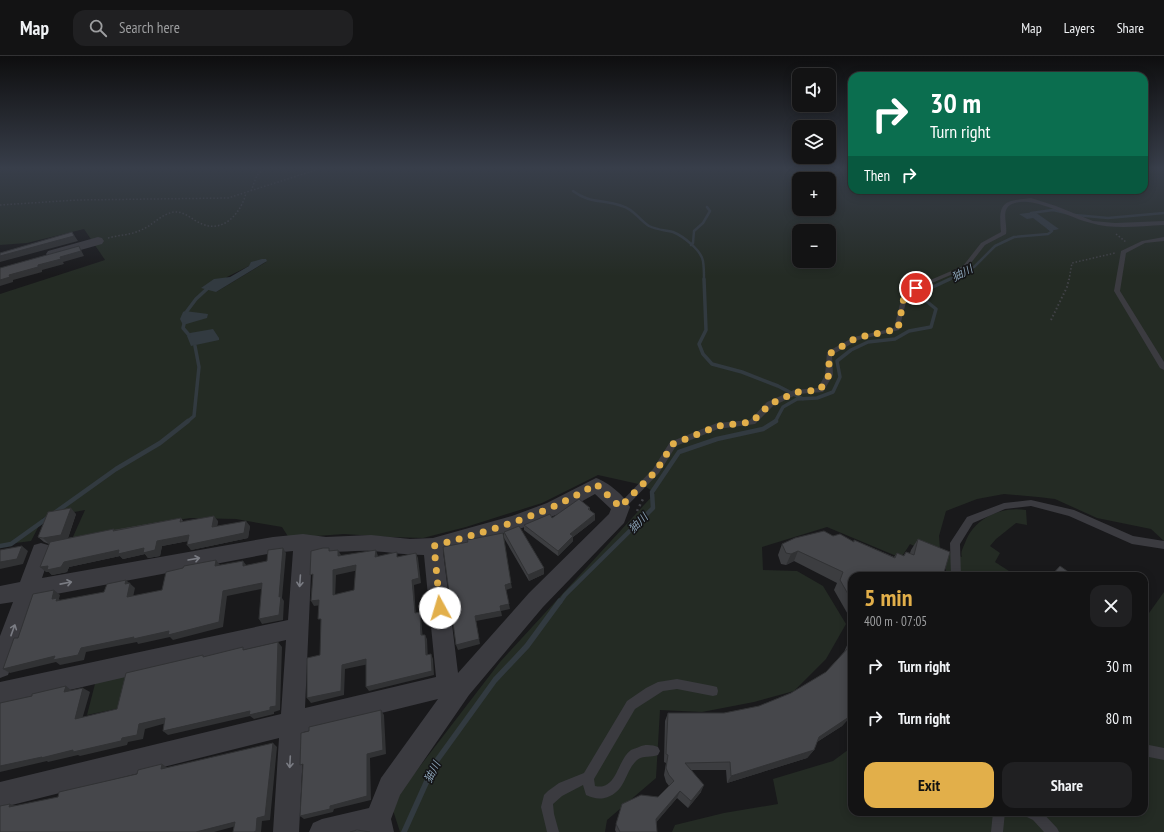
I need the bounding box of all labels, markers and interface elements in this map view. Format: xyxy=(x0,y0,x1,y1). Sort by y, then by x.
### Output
search box xyxy=(73,10,353,46)
text: Map xyxy=(20,16,49,40)
icon: search xyxy=(87,17,109,39)
text: Search here xyxy=(119,18,180,37)
text: Map xyxy=(1021,19,1042,37)
text: Layers xyxy=(1064,19,1095,37)
text: Share xyxy=(1117,19,1144,37)
map controls xyxy=(792,68,836,268)
button: sound xyxy=(792,68,836,112)
text: 30 m xyxy=(930,84,981,121)
icon: right xyxy=(864,88,916,140)
button: layers xyxy=(792,120,836,164)
text: Turn right xyxy=(930,120,990,143)
icon: right xyxy=(898,164,920,186)
text: Then xyxy=(864,166,890,185)
button: + xyxy=(792,172,836,216)
button: − xyxy=(792,224,836,268)
water label: 㹨川 xyxy=(949,261,976,284)
pin xyxy=(899,271,933,305)
icon: arrive xyxy=(905,277,927,299)
water label: 㹨川 xyxy=(625,510,651,536)
one-way arrow xyxy=(187,555,200,563)
one-way arrow xyxy=(297,574,304,587)
one-way arrow xyxy=(60,578,73,586)
text: 5 min xyxy=(864,582,912,613)
button: close xyxy=(1090,585,1132,627)
position arrow xyxy=(419,587,461,629)
text: 400 m · 07:05 xyxy=(864,613,927,630)
one-way arrow xyxy=(10,625,18,637)
icon: right xyxy=(864,655,886,677)
text: Turn right xyxy=(898,657,950,676)
text: 30 m xyxy=(1106,657,1132,676)
icon: right xyxy=(864,707,886,729)
text: Turn right xyxy=(898,709,950,728)
text: 80 m xyxy=(1106,709,1132,728)
one-way arrow xyxy=(286,755,293,768)
water label: 㹨川 xyxy=(421,758,444,785)
button: Exit xyxy=(864,762,994,808)
button: Share xyxy=(1002,762,1132,808)

